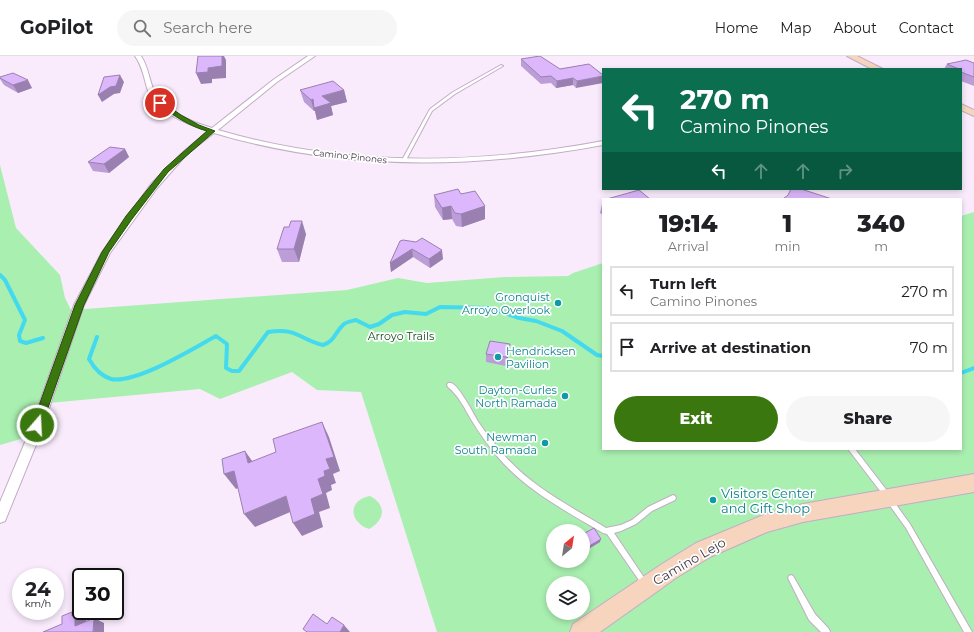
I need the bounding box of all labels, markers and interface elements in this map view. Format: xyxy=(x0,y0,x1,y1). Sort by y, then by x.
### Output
search box xyxy=(117,10,397,46)
text: GoPilot xyxy=(20,16,93,39)
icon: search xyxy=(131,17,153,39)
text: Search here xyxy=(163,18,252,37)
text: Home xyxy=(715,19,758,37)
text: Map xyxy=(780,19,811,37)
text: About xyxy=(833,19,877,37)
text: Contact xyxy=(899,19,954,37)
text: 270 m xyxy=(680,82,770,116)
icon: left xyxy=(614,84,666,136)
pin xyxy=(143,86,177,120)
icon: arrive xyxy=(149,92,171,114)
text: Camino Pinones xyxy=(680,116,828,138)
street label: Camino Pinones xyxy=(313,147,388,165)
icon: left xyxy=(708,160,730,182)
icon: ahead xyxy=(750,160,772,182)
icon: ahead xyxy=(792,160,814,182)
icon: right xyxy=(834,160,856,182)
text: 19:14 xyxy=(659,209,718,238)
text: 1 xyxy=(783,209,792,238)
text: 340 xyxy=(857,209,905,238)
text: Arrival xyxy=(668,238,709,254)
text: min xyxy=(774,238,800,254)
text: m xyxy=(874,238,888,254)
text: Turn left xyxy=(650,274,717,293)
icon: left xyxy=(616,280,638,302)
text: 270 m xyxy=(901,282,948,301)
place label: Gronquist Arroyo Overlook xyxy=(462,290,551,317)
text: Camino Pinones xyxy=(650,293,757,309)
marker: Gronquist Arroyo Overlook xyxy=(553,298,563,308)
park label: Arroyo Trails xyxy=(368,329,435,343)
icon: arrive xyxy=(616,336,638,358)
text: Arrive at destination xyxy=(650,338,811,357)
text: 70 m xyxy=(910,338,948,357)
place label: Hendricksen Pavilion xyxy=(506,344,576,371)
marker: Hendricksen Pavilion xyxy=(493,352,503,362)
place label: Dayton-Curles North Ramada xyxy=(475,383,558,410)
marker: Dayton-Curles North Ramada xyxy=(560,391,570,401)
button: Exit xyxy=(614,396,778,442)
button: Share xyxy=(786,396,950,442)
position arrow xyxy=(16,404,58,446)
place label: Newman South Ramada xyxy=(455,430,537,457)
marker: Newman South Ramada xyxy=(540,438,550,448)
place label: Visitors Center and Gift Shop xyxy=(721,485,815,516)
marker: Visitors Center and Gift Shop xyxy=(708,495,718,505)
north arrow xyxy=(546,524,590,568)
map controls xyxy=(546,524,590,620)
street label: Camino Lejo xyxy=(650,534,728,588)
speed limit sign: 30 xyxy=(72,568,124,620)
button: layers xyxy=(546,576,590,620)
text: 24 xyxy=(25,577,51,601)
text: km/h xyxy=(25,597,51,610)

